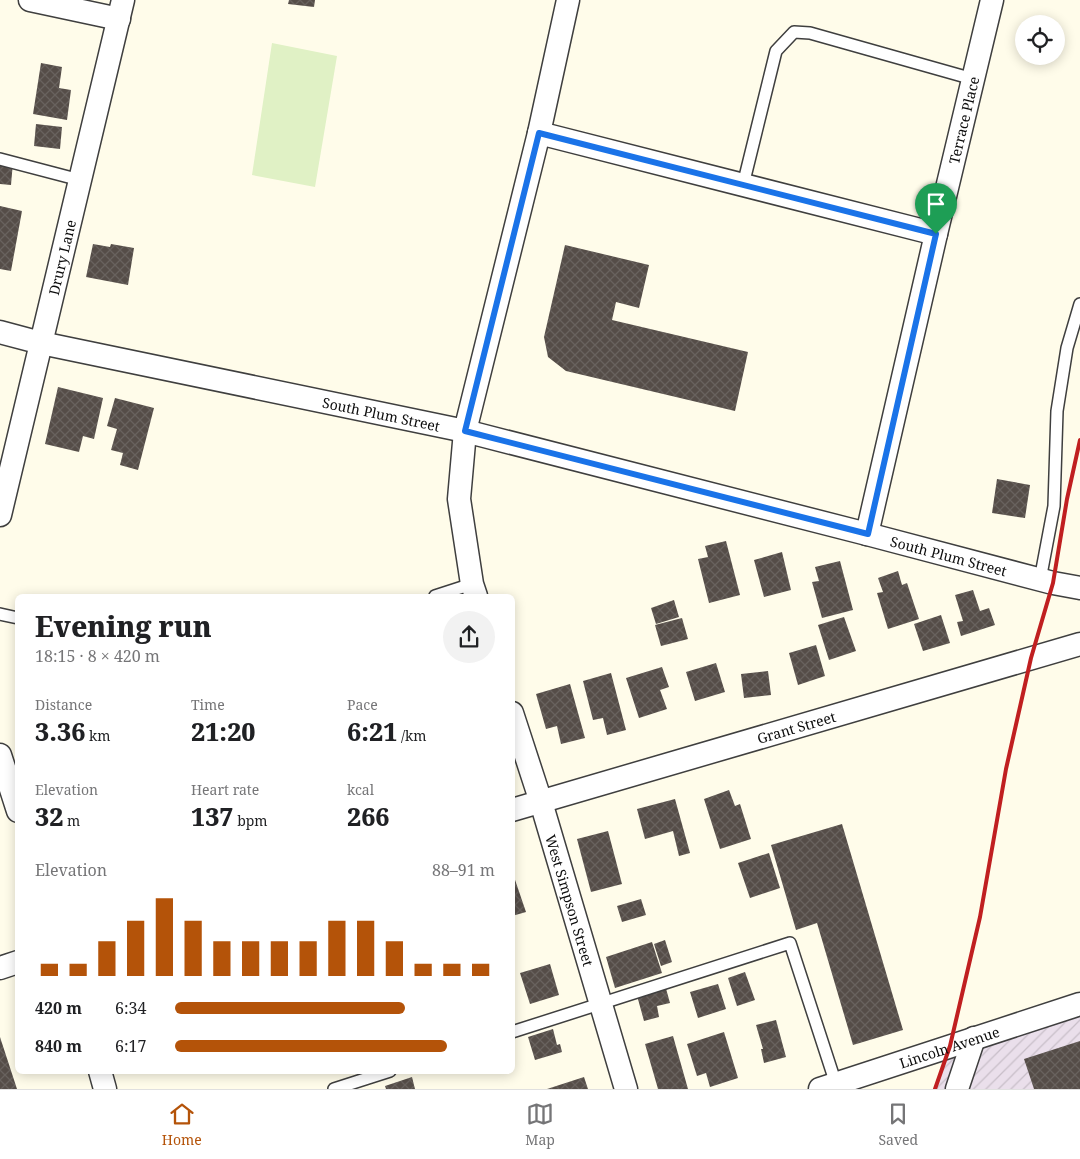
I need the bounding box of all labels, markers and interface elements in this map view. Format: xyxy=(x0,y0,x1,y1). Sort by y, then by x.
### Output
map controls xyxy=(1015,15,1065,65)
button: locate xyxy=(1015,15,1065,65)
street label: Terrace Place xyxy=(944,74,983,166)
pin xyxy=(915,183,957,234)
icon: arrive xyxy=(922,190,950,218)
street label: Drury Lane xyxy=(43,218,80,297)
street label: South Plum Street xyxy=(321,392,442,435)
street label: South Plum Street xyxy=(888,531,1009,580)
text: Evening run xyxy=(35,607,212,645)
button: share xyxy=(443,611,495,663)
text: 18:15 · 8 × 420 m xyxy=(35,645,160,667)
text: Distance xyxy=(35,695,92,714)
text: Time xyxy=(191,695,225,714)
text: Pace xyxy=(347,695,378,714)
street label: Grant Street xyxy=(755,706,838,747)
text: 3.36 xyxy=(35,714,85,748)
text: 21:20 xyxy=(191,714,255,748)
text: 6:21 xyxy=(347,714,397,748)
text: km xyxy=(85,726,110,745)
text: /km xyxy=(397,726,426,745)
text: Elevation xyxy=(35,780,98,799)
text: Heart rate xyxy=(191,780,259,799)
text: kcal xyxy=(347,780,374,799)
text: 32 xyxy=(35,799,63,833)
text: 137 xyxy=(191,799,234,833)
text: 266 xyxy=(347,799,390,833)
text: m xyxy=(63,811,80,830)
text: bpm xyxy=(234,811,268,830)
street label: West Simpson Street xyxy=(542,832,599,968)
text: Elevation xyxy=(35,859,107,881)
text: 88–91 m xyxy=(432,859,495,881)
text: 420 m xyxy=(35,997,82,1019)
text: 6:34 xyxy=(115,997,146,1019)
street label: Lincoln Avenue xyxy=(897,1022,1002,1072)
text: 840 m xyxy=(35,1035,82,1057)
text: 6:17 xyxy=(115,1035,146,1057)
tab: Home xyxy=(162,1100,202,1149)
tab: Map xyxy=(525,1100,555,1149)
tab: Saved xyxy=(878,1100,918,1149)

